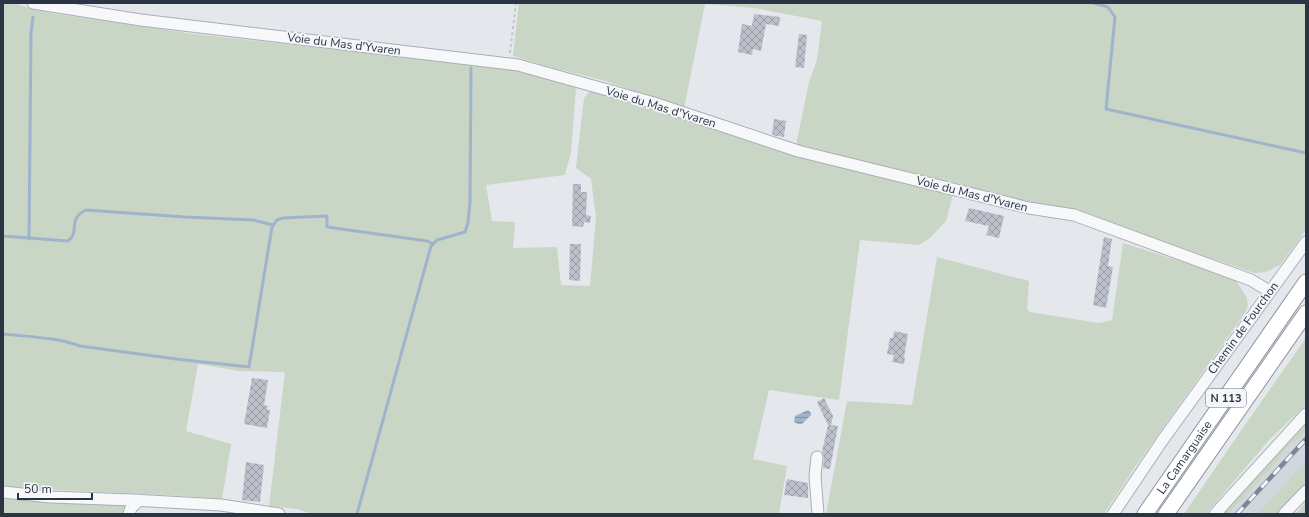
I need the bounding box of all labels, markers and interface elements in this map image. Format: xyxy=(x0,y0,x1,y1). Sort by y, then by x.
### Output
street label: Voie du Mas d'Yvaren xyxy=(285,29,402,59)
street label: Voie du Mas d'Yvaren xyxy=(603,82,718,131)
street label: Voie du Mas d'Yvaren xyxy=(914,172,1030,216)
street label: Chemin de Fourchon xyxy=(1204,279,1282,377)
road number: N 113 xyxy=(1206,389,1246,407)
street label: La Camarguaise xyxy=(1153,417,1216,497)
scale bar xyxy=(18,475,92,501)
text: 50 m xyxy=(24,481,52,497)

